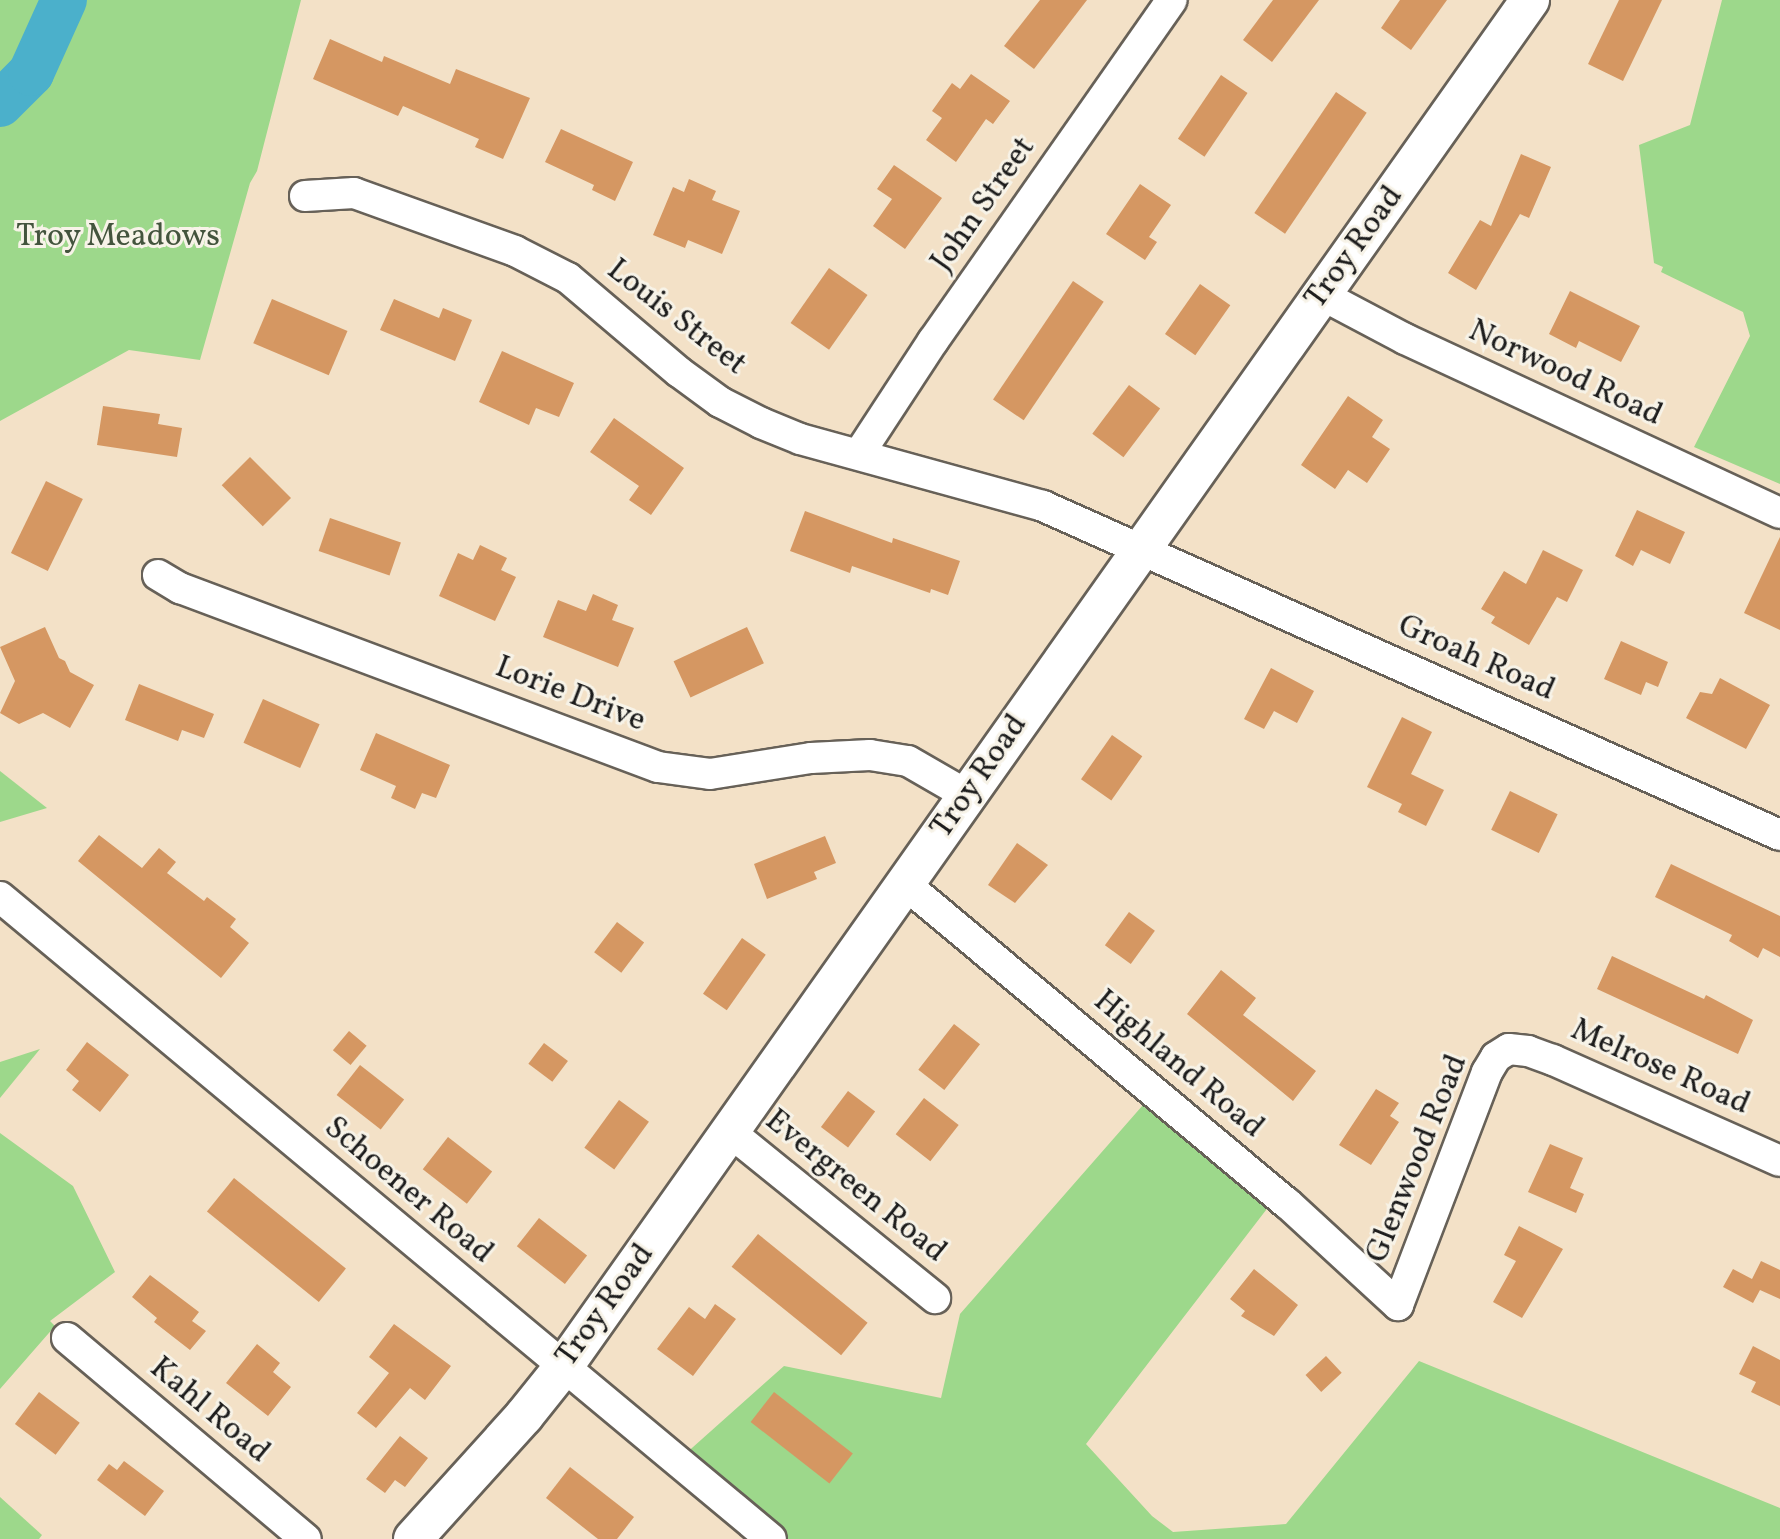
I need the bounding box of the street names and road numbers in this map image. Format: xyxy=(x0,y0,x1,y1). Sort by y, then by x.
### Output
street label: John Street xyxy=(924,130,1044,280)
street label: Troy Road xyxy=(1297,179,1413,317)
street label: Louis Street xyxy=(599,252,753,384)
street label: Norwood Road xyxy=(1462,312,1668,436)
street label: Groah Road xyxy=(1392,607,1560,711)
street label: Lorie Drive xyxy=(490,649,650,741)
street label: Troy Road xyxy=(923,707,1037,847)
street label: Highland Road xyxy=(1085,983,1271,1147)
street label: Melrose Road xyxy=(1565,1011,1755,1125)
street label: Glenwood Road xyxy=(1359,1049,1477,1269)
street label: Evergreen Road xyxy=(757,1102,953,1272)
street label: Schoener Road xyxy=(316,1109,500,1273)
street label: Troy Road xyxy=(548,1237,664,1375)
street label: Kahl Road xyxy=(141,1350,277,1472)

